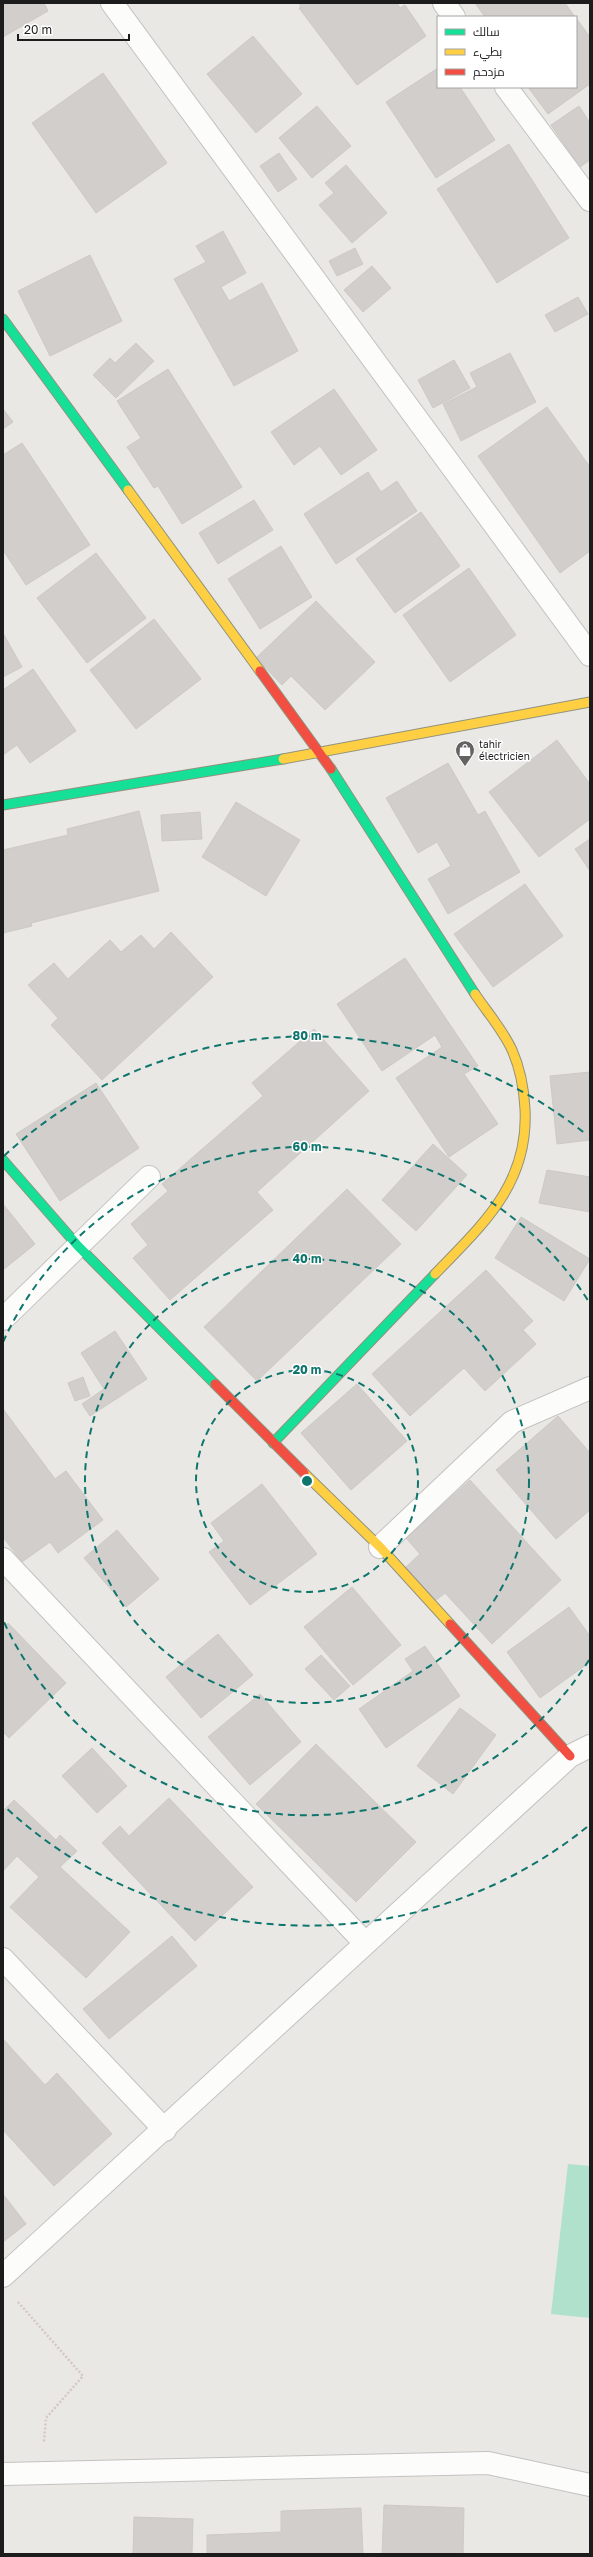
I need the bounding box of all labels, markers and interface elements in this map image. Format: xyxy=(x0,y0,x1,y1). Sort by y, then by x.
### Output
scale bar xyxy=(18,16,129,42)
legend xyxy=(437,16,577,88)
text: 20 m xyxy=(24,22,52,37)
text: سالك xyxy=(473,24,500,39)
text: بطيء xyxy=(473,44,502,62)
text: مزدحم xyxy=(473,64,505,80)
place label: tahir électricien xyxy=(479,738,530,762)
shop icon: tahir électricien xyxy=(454,739,476,767)
text: 80 m xyxy=(293,1028,321,1043)
text: 60 m xyxy=(293,1139,321,1154)
text: 40 m xyxy=(293,1251,321,1266)
text: 20 m xyxy=(293,1362,321,1377)
centre of rings xyxy=(300,1474,314,1488)

